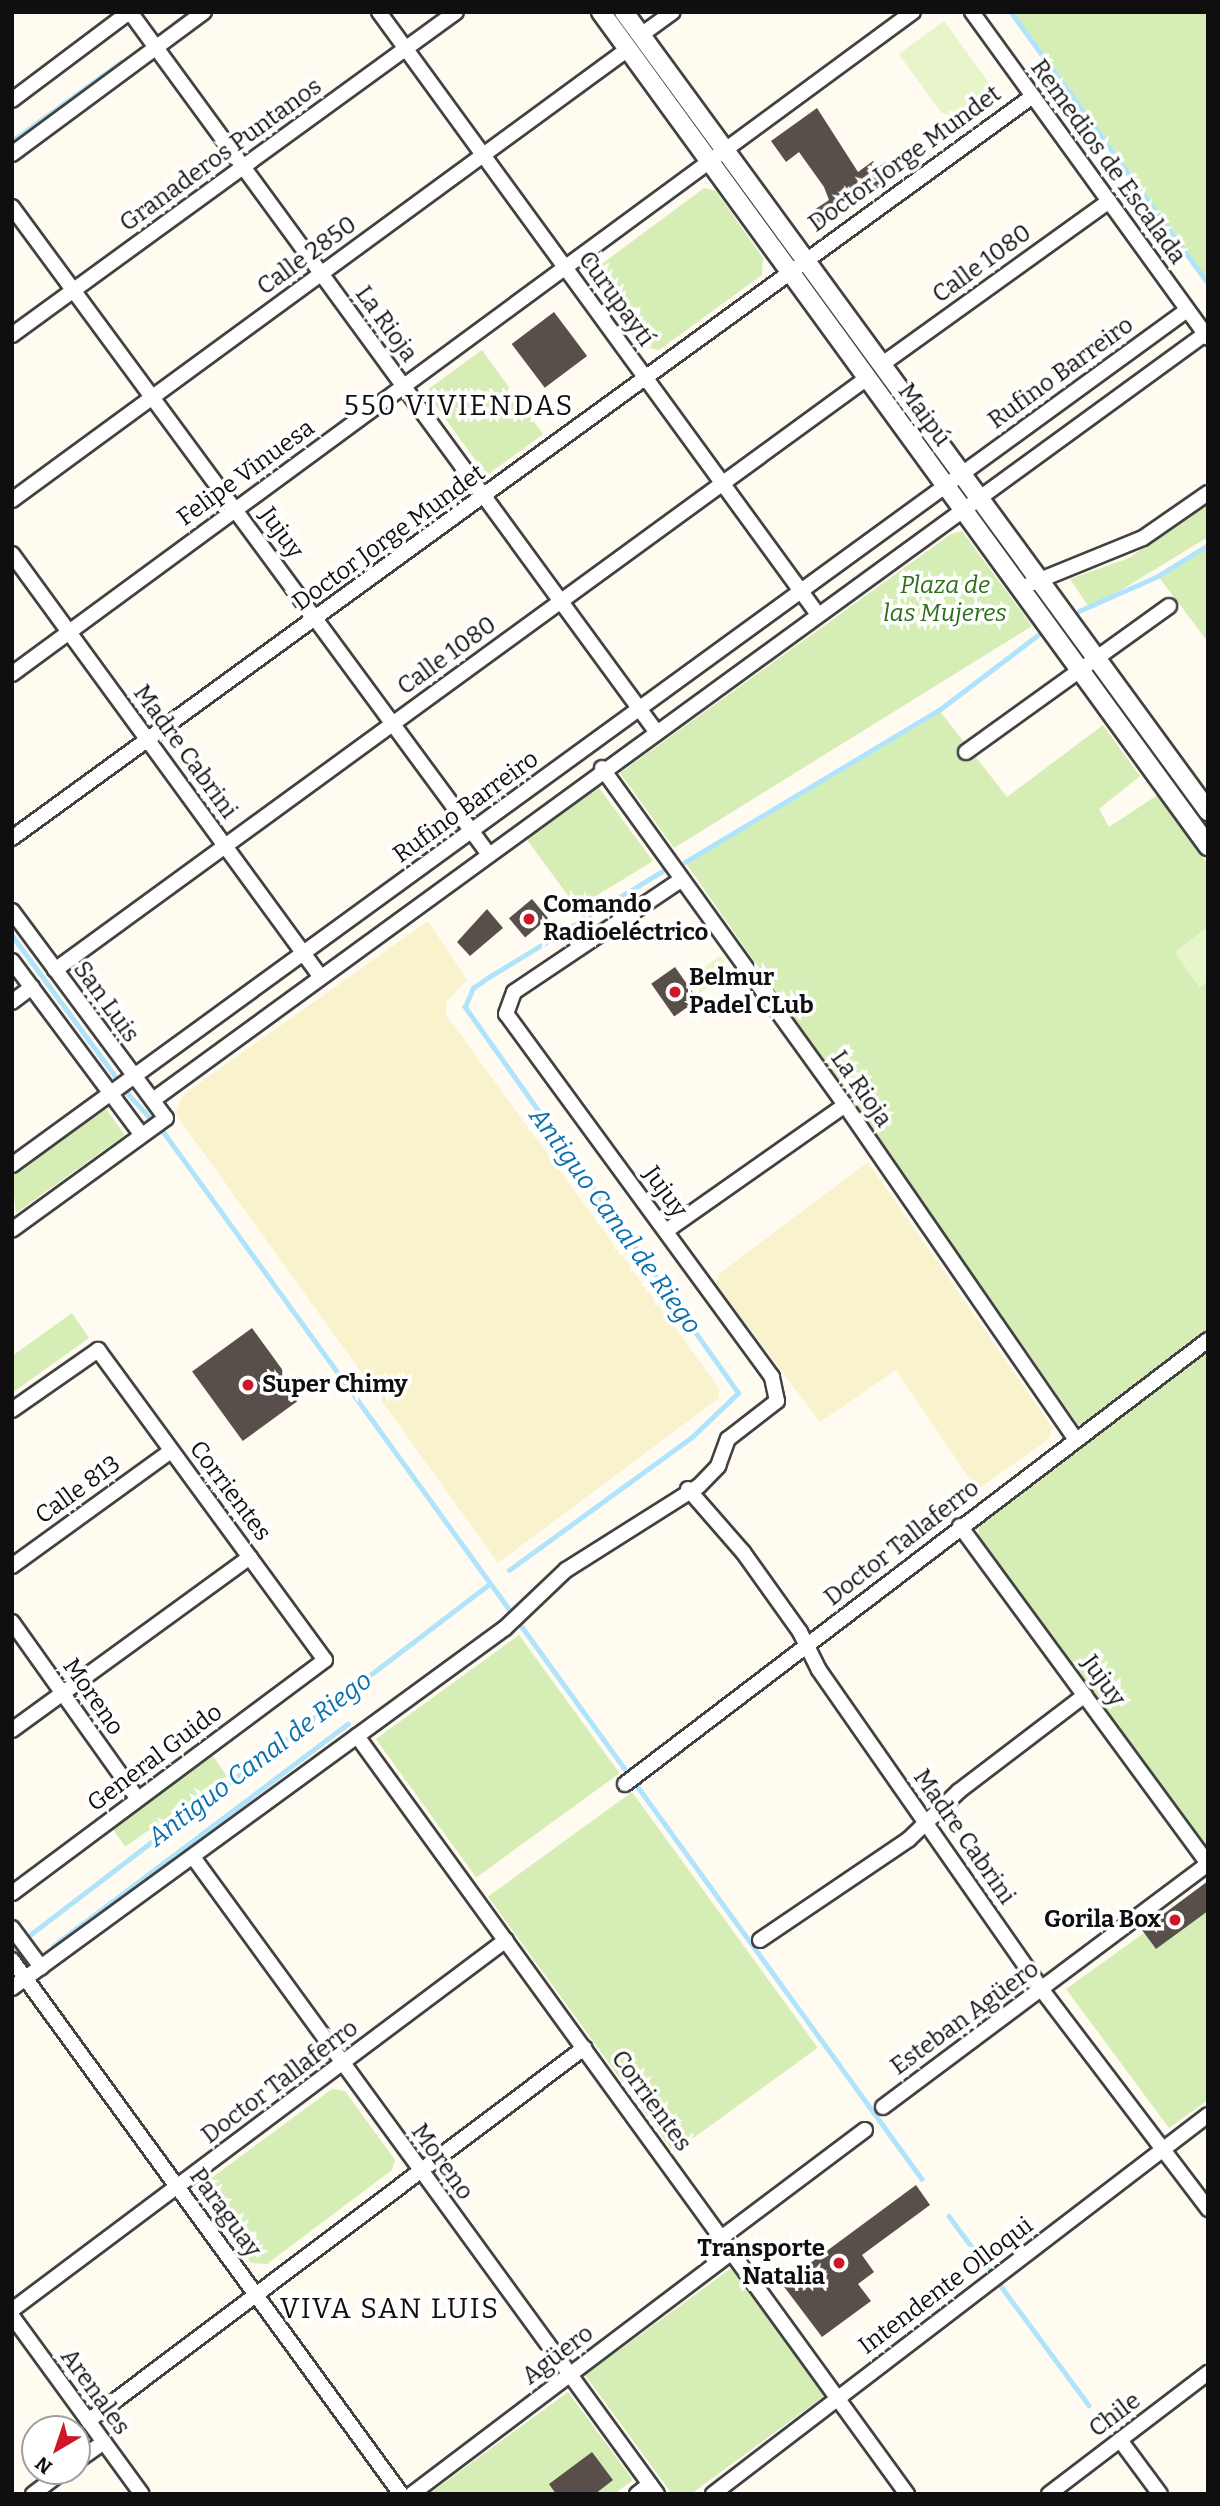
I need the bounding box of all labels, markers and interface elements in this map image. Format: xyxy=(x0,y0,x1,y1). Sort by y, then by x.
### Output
street label: Remedios de Escalada xyxy=(1024,54,1192,270)
street label: Granaderos Puntanos xyxy=(114,72,328,238)
street label: Doctor Jorge Mundet xyxy=(803,80,1007,238)
street label: Calle 2850 xyxy=(252,210,362,302)
street label: Calle 1080 xyxy=(927,219,1037,309)
street label: Curupaytí xyxy=(572,246,660,352)
street label: La Rioja xyxy=(349,280,423,368)
street label: Rufino Barreiro xyxy=(983,311,1139,435)
street label: Maipú xyxy=(892,378,956,452)
district label: 550 VIVIENDAS xyxy=(345,389,573,423)
street label: Felipe Vinuesa xyxy=(172,414,320,532)
street label: Doctor Jorge Mundet xyxy=(287,459,491,617)
street label: Jujuy xyxy=(253,502,309,564)
park label: Plaza de las Mujeres xyxy=(883,572,1007,628)
street label: Calle 1080 xyxy=(392,611,502,701)
street label: Madre Cabrini xyxy=(127,680,243,824)
street label: Rufino Barreiro xyxy=(388,745,544,869)
place label: Comando Radioeléctrico xyxy=(543,891,708,947)
marker: Comando Radioeléctrico xyxy=(521,911,537,927)
street label: San Luis xyxy=(67,956,145,1048)
place label: Belmur Padel CLub xyxy=(689,964,814,1020)
marker: Belmur Padel CLub xyxy=(667,984,683,1000)
street label: La Rioja xyxy=(824,1045,898,1133)
water label: Antiguo Canal de Riego xyxy=(522,1102,708,1340)
street label: Jujuy xyxy=(637,1161,693,1223)
place label: Super Chimy xyxy=(262,1371,408,1399)
marker: Super Chimy xyxy=(240,1377,256,1393)
street label: Corrientes xyxy=(183,1435,277,1547)
street label: Calle 813 xyxy=(30,1450,126,1530)
street label: Doctor Tallaferro xyxy=(819,1474,985,1612)
street label: Jujuy xyxy=(1075,1650,1131,1712)
street label: Moreno xyxy=(56,1653,130,1741)
water label: Antiguo Canal de Riego xyxy=(142,1665,378,1853)
street label: General Guido xyxy=(82,1698,228,1818)
street label: Madre Cabrini xyxy=(907,1764,1021,1910)
place label: Gorila Box xyxy=(1044,1906,1161,1934)
marker: Gorila Box xyxy=(1167,1912,1183,1928)
street label: Esteban Agüero xyxy=(885,1955,1045,2081)
street label: Doctor Tallaferro xyxy=(196,2014,364,2150)
street label: Corrientes xyxy=(605,2045,697,2157)
street label: Moreno xyxy=(405,2118,479,2206)
street label: Paraguay xyxy=(183,2163,267,2263)
street label: Intendente Olloqui xyxy=(853,2211,1039,2361)
place label: Transporte Natalia xyxy=(697,2235,825,2291)
marker: Transporte Natalia xyxy=(831,2255,847,2271)
district label: VIVA SAN LUIS xyxy=(282,2292,498,2326)
street label: Agüero xyxy=(517,2319,599,2391)
street label: Arenales xyxy=(54,2343,136,2441)
street label: Chile xyxy=(1084,2386,1146,2444)
north arrow xyxy=(21,2415,91,2485)
text: N xyxy=(31,2452,57,2479)

